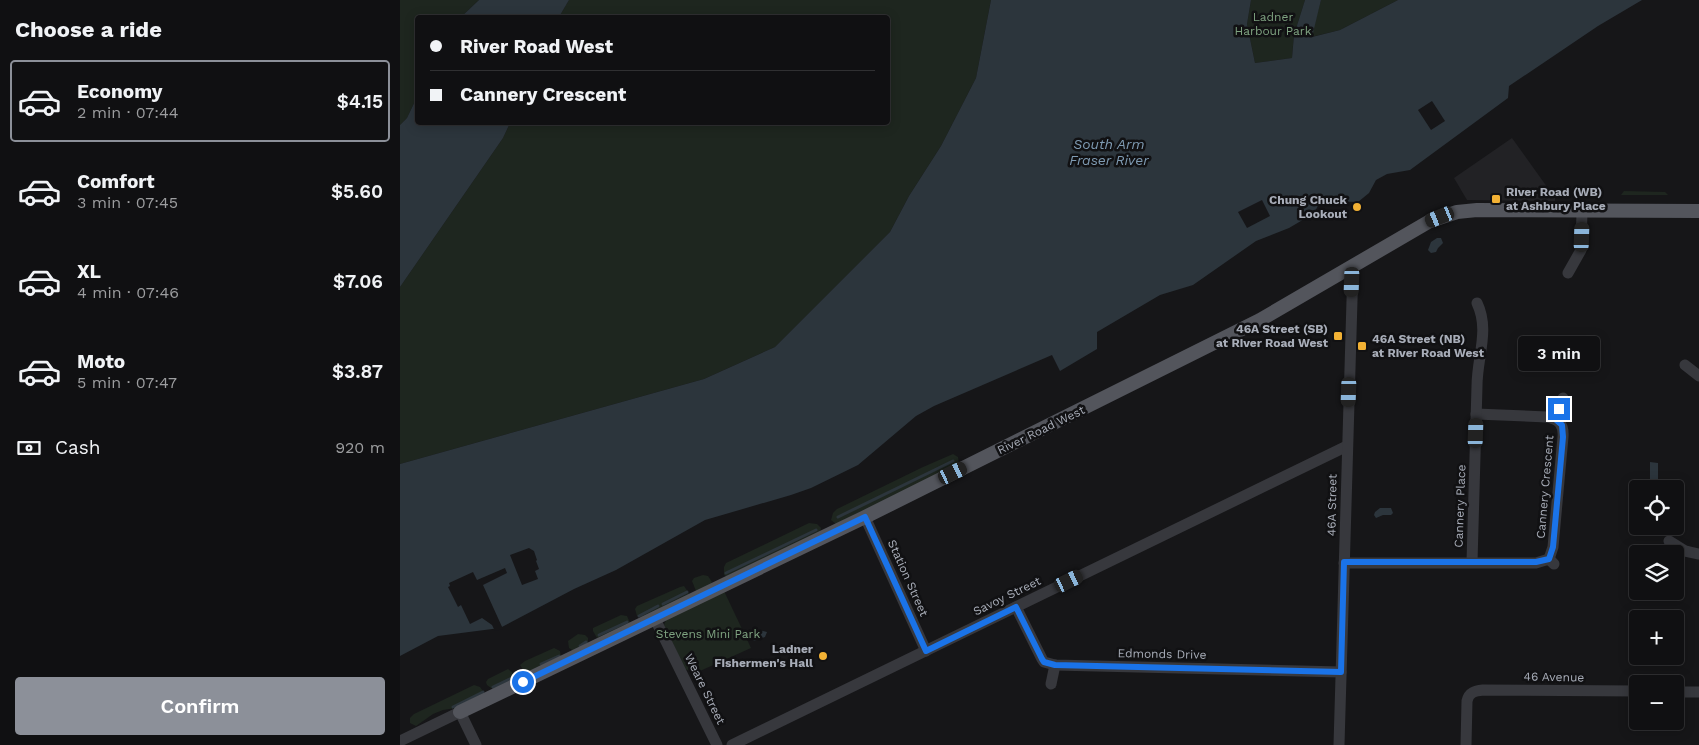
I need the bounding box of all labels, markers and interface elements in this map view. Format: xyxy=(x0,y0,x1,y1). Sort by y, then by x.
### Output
park label: Ladner Harbour Park xyxy=(1234,10,1312,38)
text: Choose a ride xyxy=(15,17,162,42)
text: River Road West xyxy=(460,35,613,58)
icon: car xyxy=(17,79,62,124)
text: Economy xyxy=(77,80,162,103)
text: Cannery Crescent xyxy=(460,83,626,106)
text: $4.15 xyxy=(337,90,383,113)
text: 2 min · 07:44 xyxy=(77,103,179,122)
water label: South Arm Fraser River xyxy=(1069,136,1149,168)
icon: car xyxy=(17,169,62,214)
text: Comfort xyxy=(77,170,155,193)
text: $5.60 xyxy=(331,180,383,203)
place label: River Road (WB) at Ashbury Place xyxy=(1506,185,1606,213)
text: 3 min · 07:45 xyxy=(77,193,178,212)
place label: Chung Chuck Lookout xyxy=(1269,193,1348,221)
marker: River Road (WB) at Ashbury Place xyxy=(1490,193,1502,205)
marker: Chung Chuck Lookout xyxy=(1351,201,1363,213)
car xyxy=(1423,204,1456,230)
car xyxy=(1573,222,1590,252)
icon: car xyxy=(17,259,62,304)
text: XL xyxy=(77,260,101,283)
car xyxy=(1343,267,1360,297)
text: $7.06 xyxy=(333,270,383,293)
text: 4 min · 07:46 xyxy=(77,283,179,302)
place label: 46A Street (SB) at River Road West xyxy=(1216,322,1329,350)
marker: 46A Street (SB) at River Road West xyxy=(1332,330,1344,342)
place label: 46A Street (NB) at River Road West xyxy=(1372,332,1485,360)
callout: 3 min xyxy=(1518,336,1600,372)
marker: 46A Street (NB) at River Road West xyxy=(1356,340,1368,352)
text: 3 min xyxy=(1537,344,1581,363)
icon: car xyxy=(17,349,62,394)
text: Moto xyxy=(77,350,125,373)
text: $3.87 xyxy=(332,360,383,383)
text: 5 min · 07:47 xyxy=(77,373,177,392)
car xyxy=(1340,377,1357,407)
route end xyxy=(1548,398,1570,420)
street label: River Road West xyxy=(995,403,1087,457)
car xyxy=(1467,418,1484,448)
icon: cash xyxy=(15,434,43,462)
street label: Cannery Crescent xyxy=(1533,435,1557,539)
text: Cash xyxy=(55,436,101,459)
text: 920 m xyxy=(335,438,385,457)
car xyxy=(936,460,969,486)
street label: Cannery Place xyxy=(1452,464,1468,548)
street label: 46A Street xyxy=(1324,474,1340,536)
map controls xyxy=(1629,480,1684,730)
button: locate xyxy=(1629,480,1684,535)
street label: Station Street xyxy=(885,538,931,618)
button: layers xyxy=(1629,545,1684,600)
car xyxy=(1052,568,1085,594)
street label: Savoy Street xyxy=(971,574,1043,618)
button: + xyxy=(1629,610,1684,665)
park label: Stevens Mini Park xyxy=(656,627,760,641)
place label: Ladner Fishermen's Hall xyxy=(714,642,814,670)
street label: Edmonds Drive xyxy=(1117,646,1207,662)
marker: Ladner Fishermen's Hall xyxy=(817,650,829,662)
street label: Weare Street xyxy=(682,651,728,727)
street label: 46 Avenue xyxy=(1524,669,1585,685)
route start xyxy=(512,671,534,693)
button: − xyxy=(1629,675,1684,730)
button: Confirm xyxy=(15,677,385,735)

